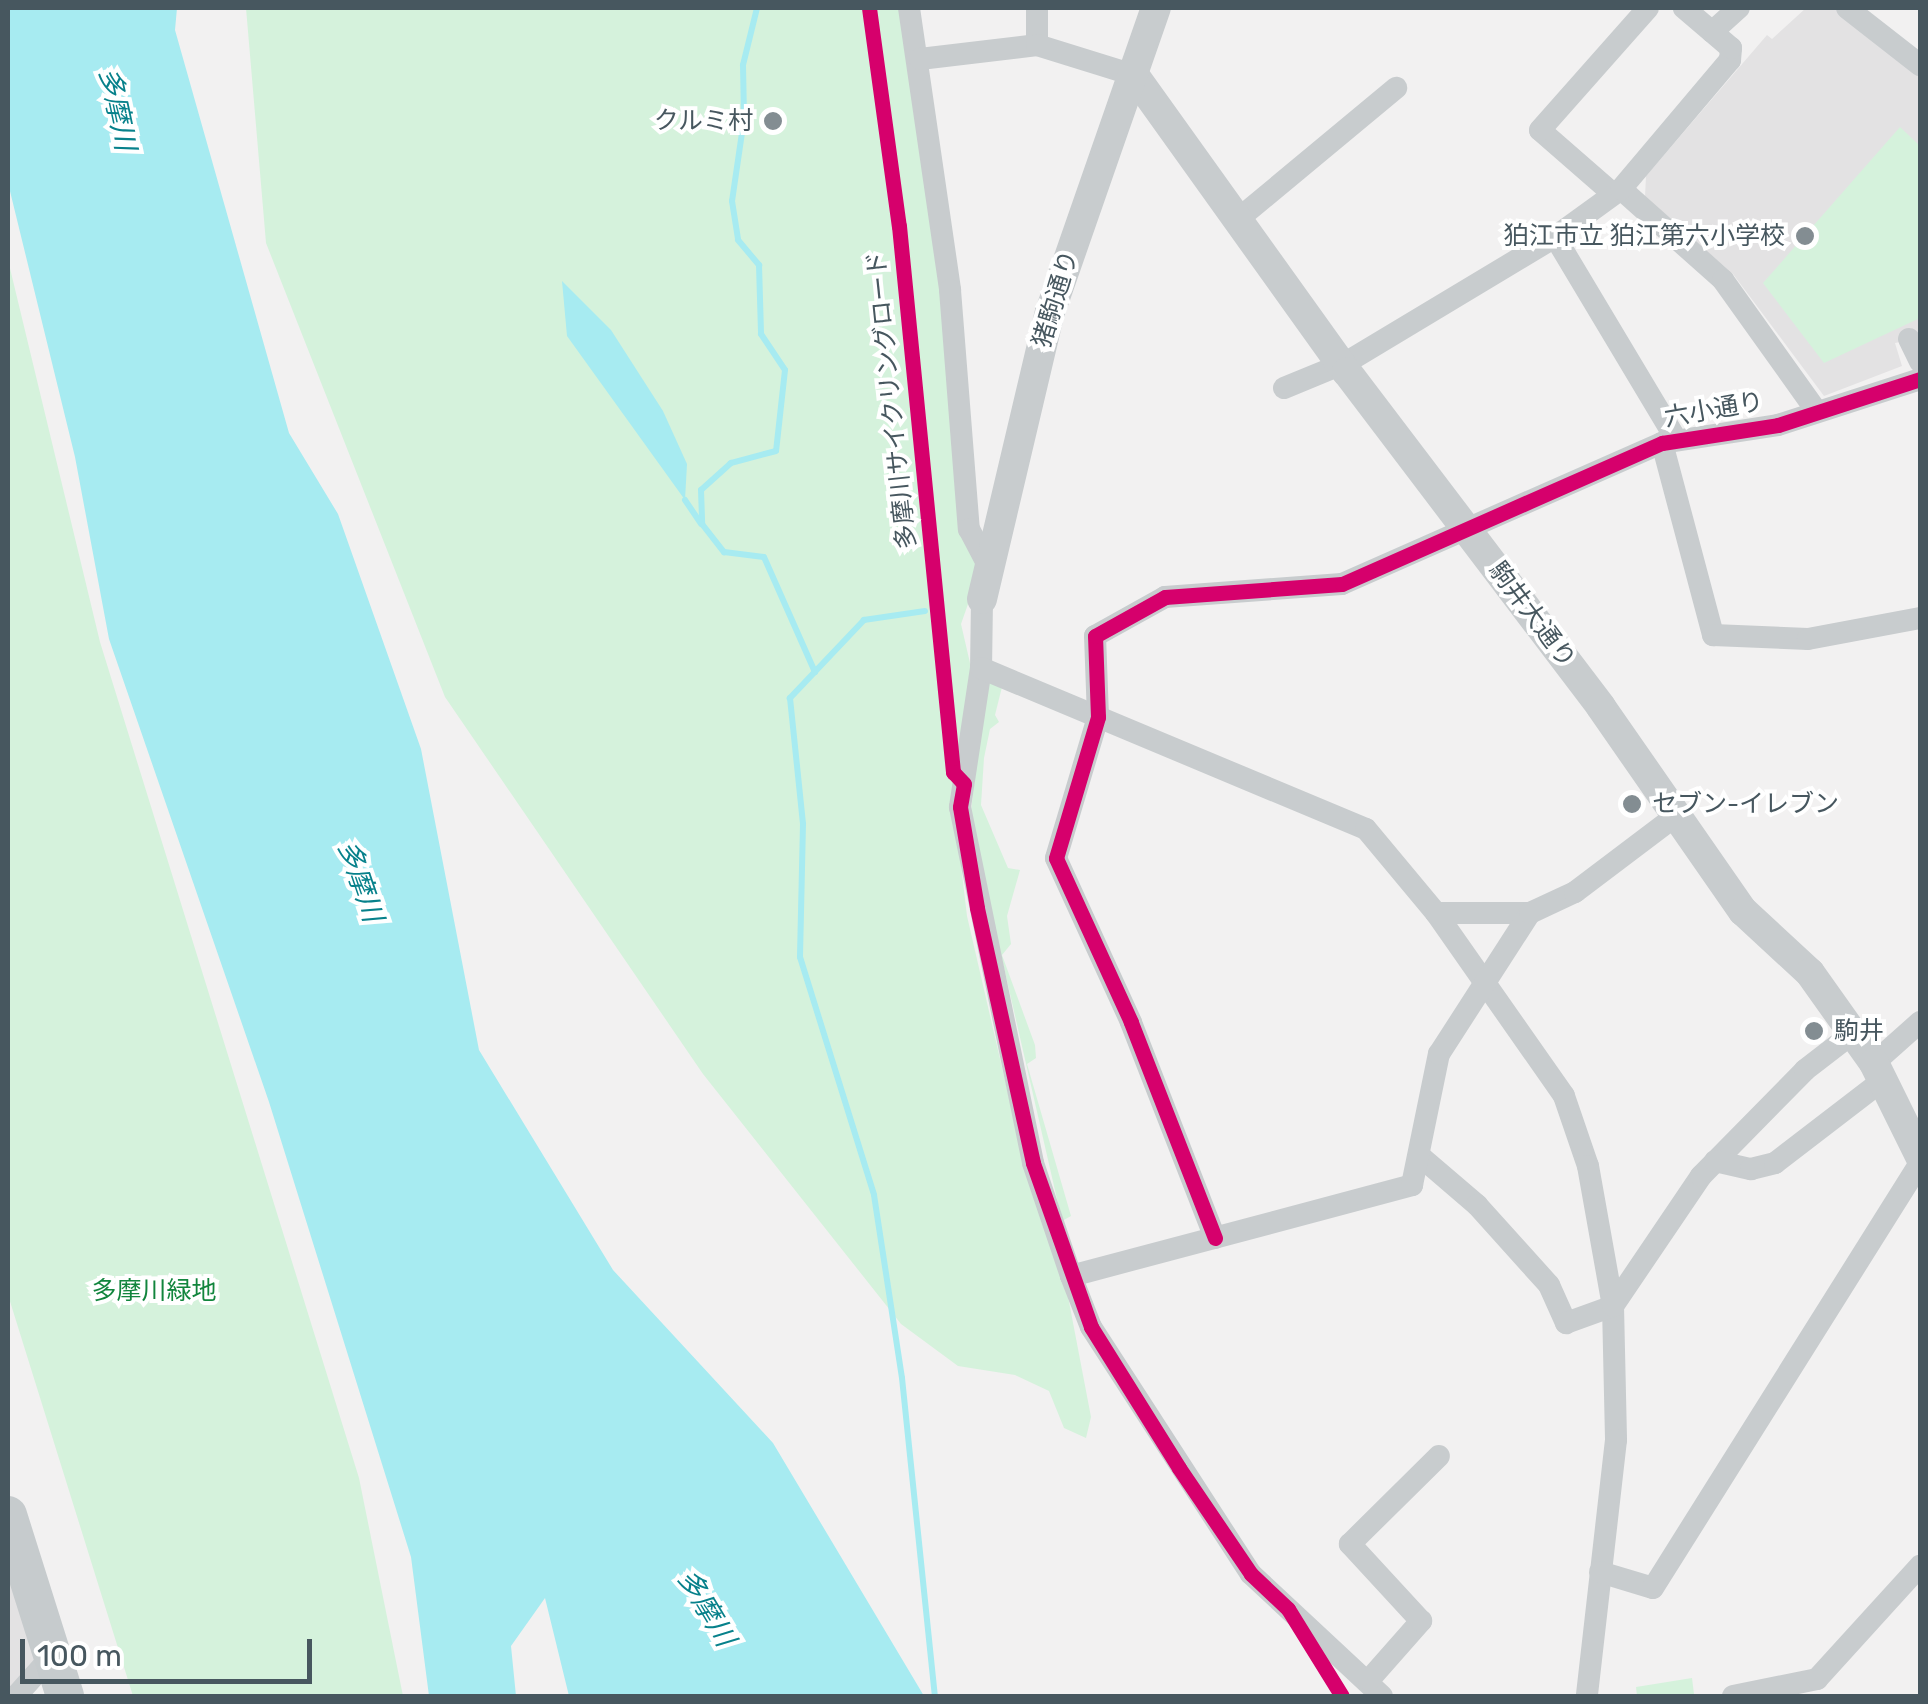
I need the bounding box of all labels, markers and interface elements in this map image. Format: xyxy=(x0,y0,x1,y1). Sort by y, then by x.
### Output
water label: 多摩川 xyxy=(92,64,142,154)
place label: クルミ村 xyxy=(653,106,753,136)
marker: クルミ村 xyxy=(762,110,784,132)
place label: 狛江市立 狛江第六小学校 xyxy=(1504,221,1785,251)
marker: 狛江市立 狛江第六小学校 xyxy=(1794,225,1816,247)
street label: 猪駒通り xyxy=(1027,247,1085,351)
street label: 多摩川サイクリングロード xyxy=(861,249,923,551)
street label: 六小通り xyxy=(1662,387,1766,433)
street label: 駒井大通り xyxy=(1482,556,1582,674)
place label: セブン-イレブン xyxy=(1652,789,1839,819)
marker: セブン-イレブン xyxy=(1621,793,1643,815)
water label: 多摩川 xyxy=(330,836,390,926)
place label: 駒井 xyxy=(1834,1016,1884,1046)
marker: 駒井 xyxy=(1803,1020,1825,1042)
park label: 多摩川緑地 xyxy=(92,1276,216,1306)
water label: 多摩川 xyxy=(670,1563,742,1653)
scale bar xyxy=(25,1619,318,1681)
text: 100 m xyxy=(37,1638,122,1674)

